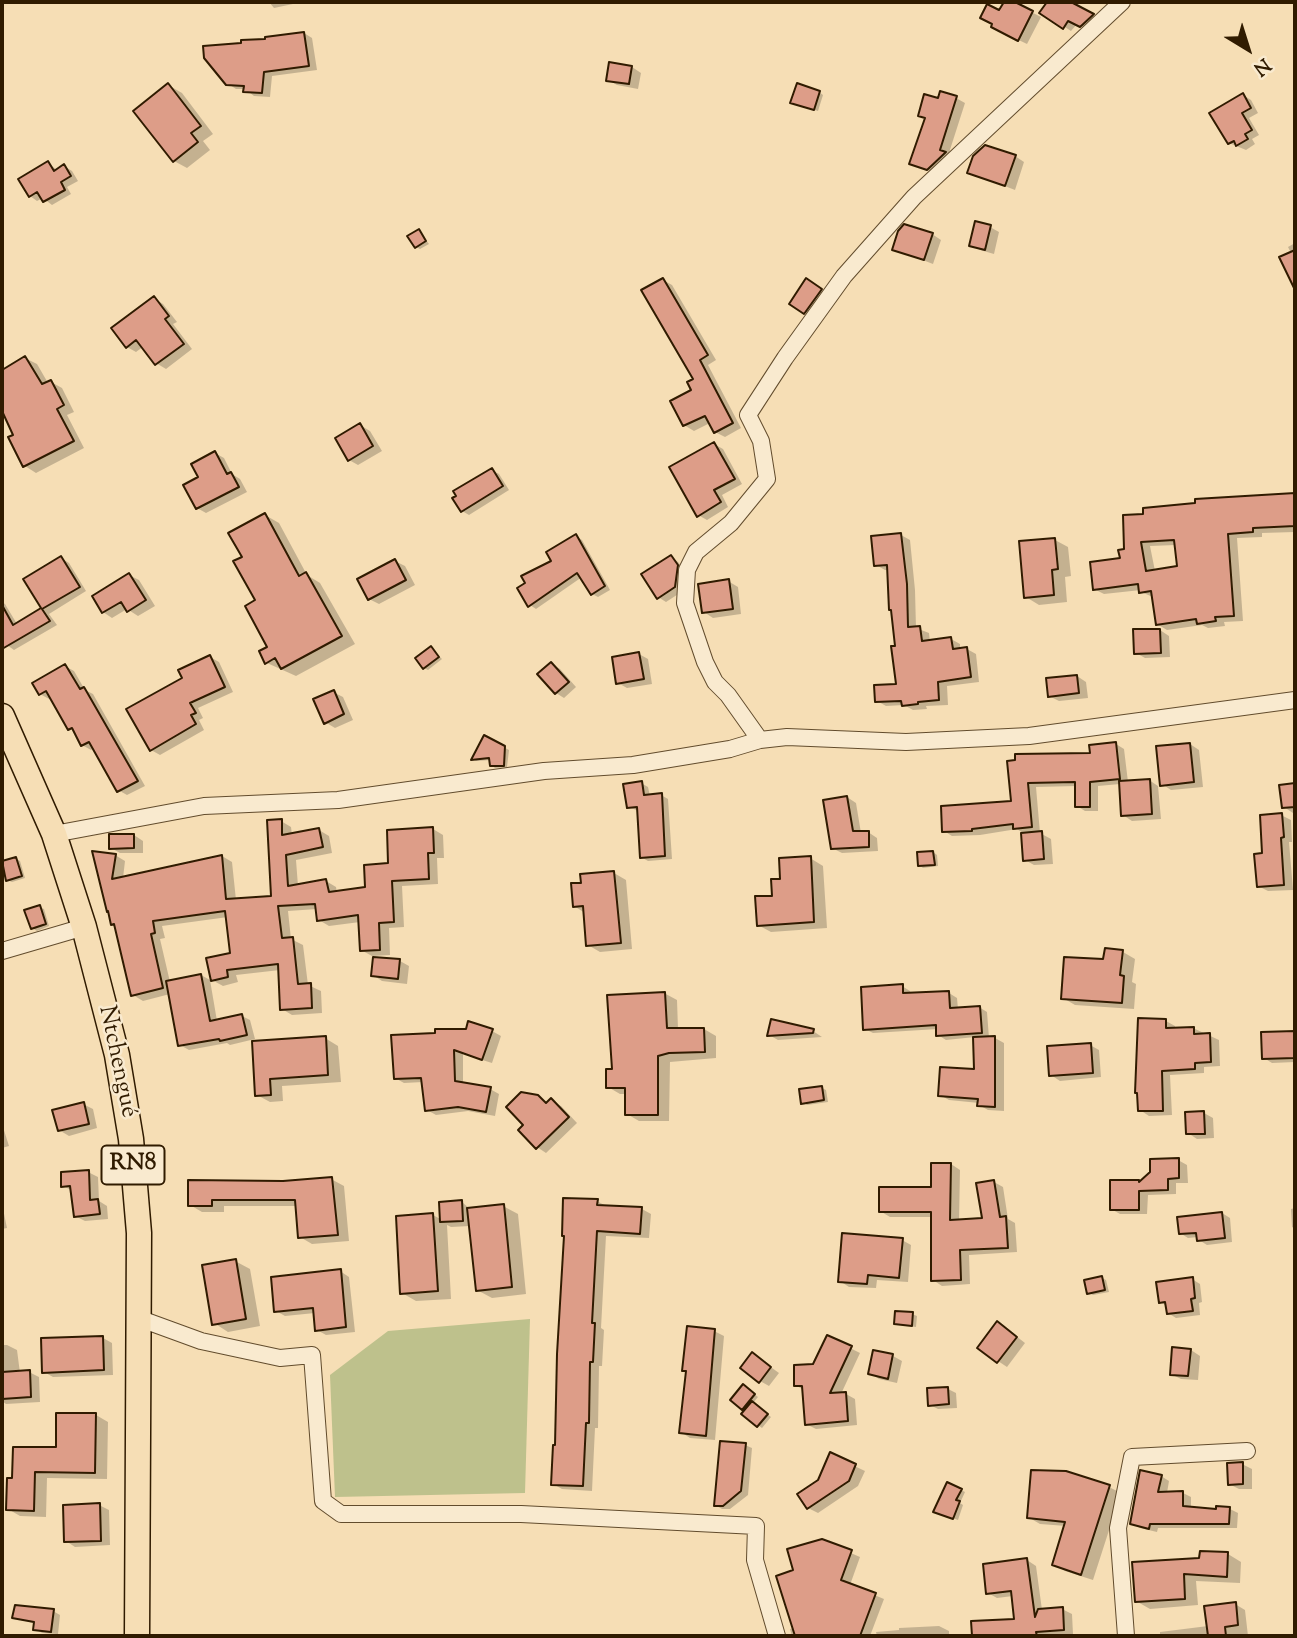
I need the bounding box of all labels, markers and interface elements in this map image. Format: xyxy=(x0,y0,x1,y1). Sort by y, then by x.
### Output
north arrow xyxy=(1213,14,1283,84)
text: N xyxy=(1247,51,1276,81)
street label: Ntchengué xyxy=(90,1003,142,1121)
road number: RN8 xyxy=(102,1146,164,1184)

